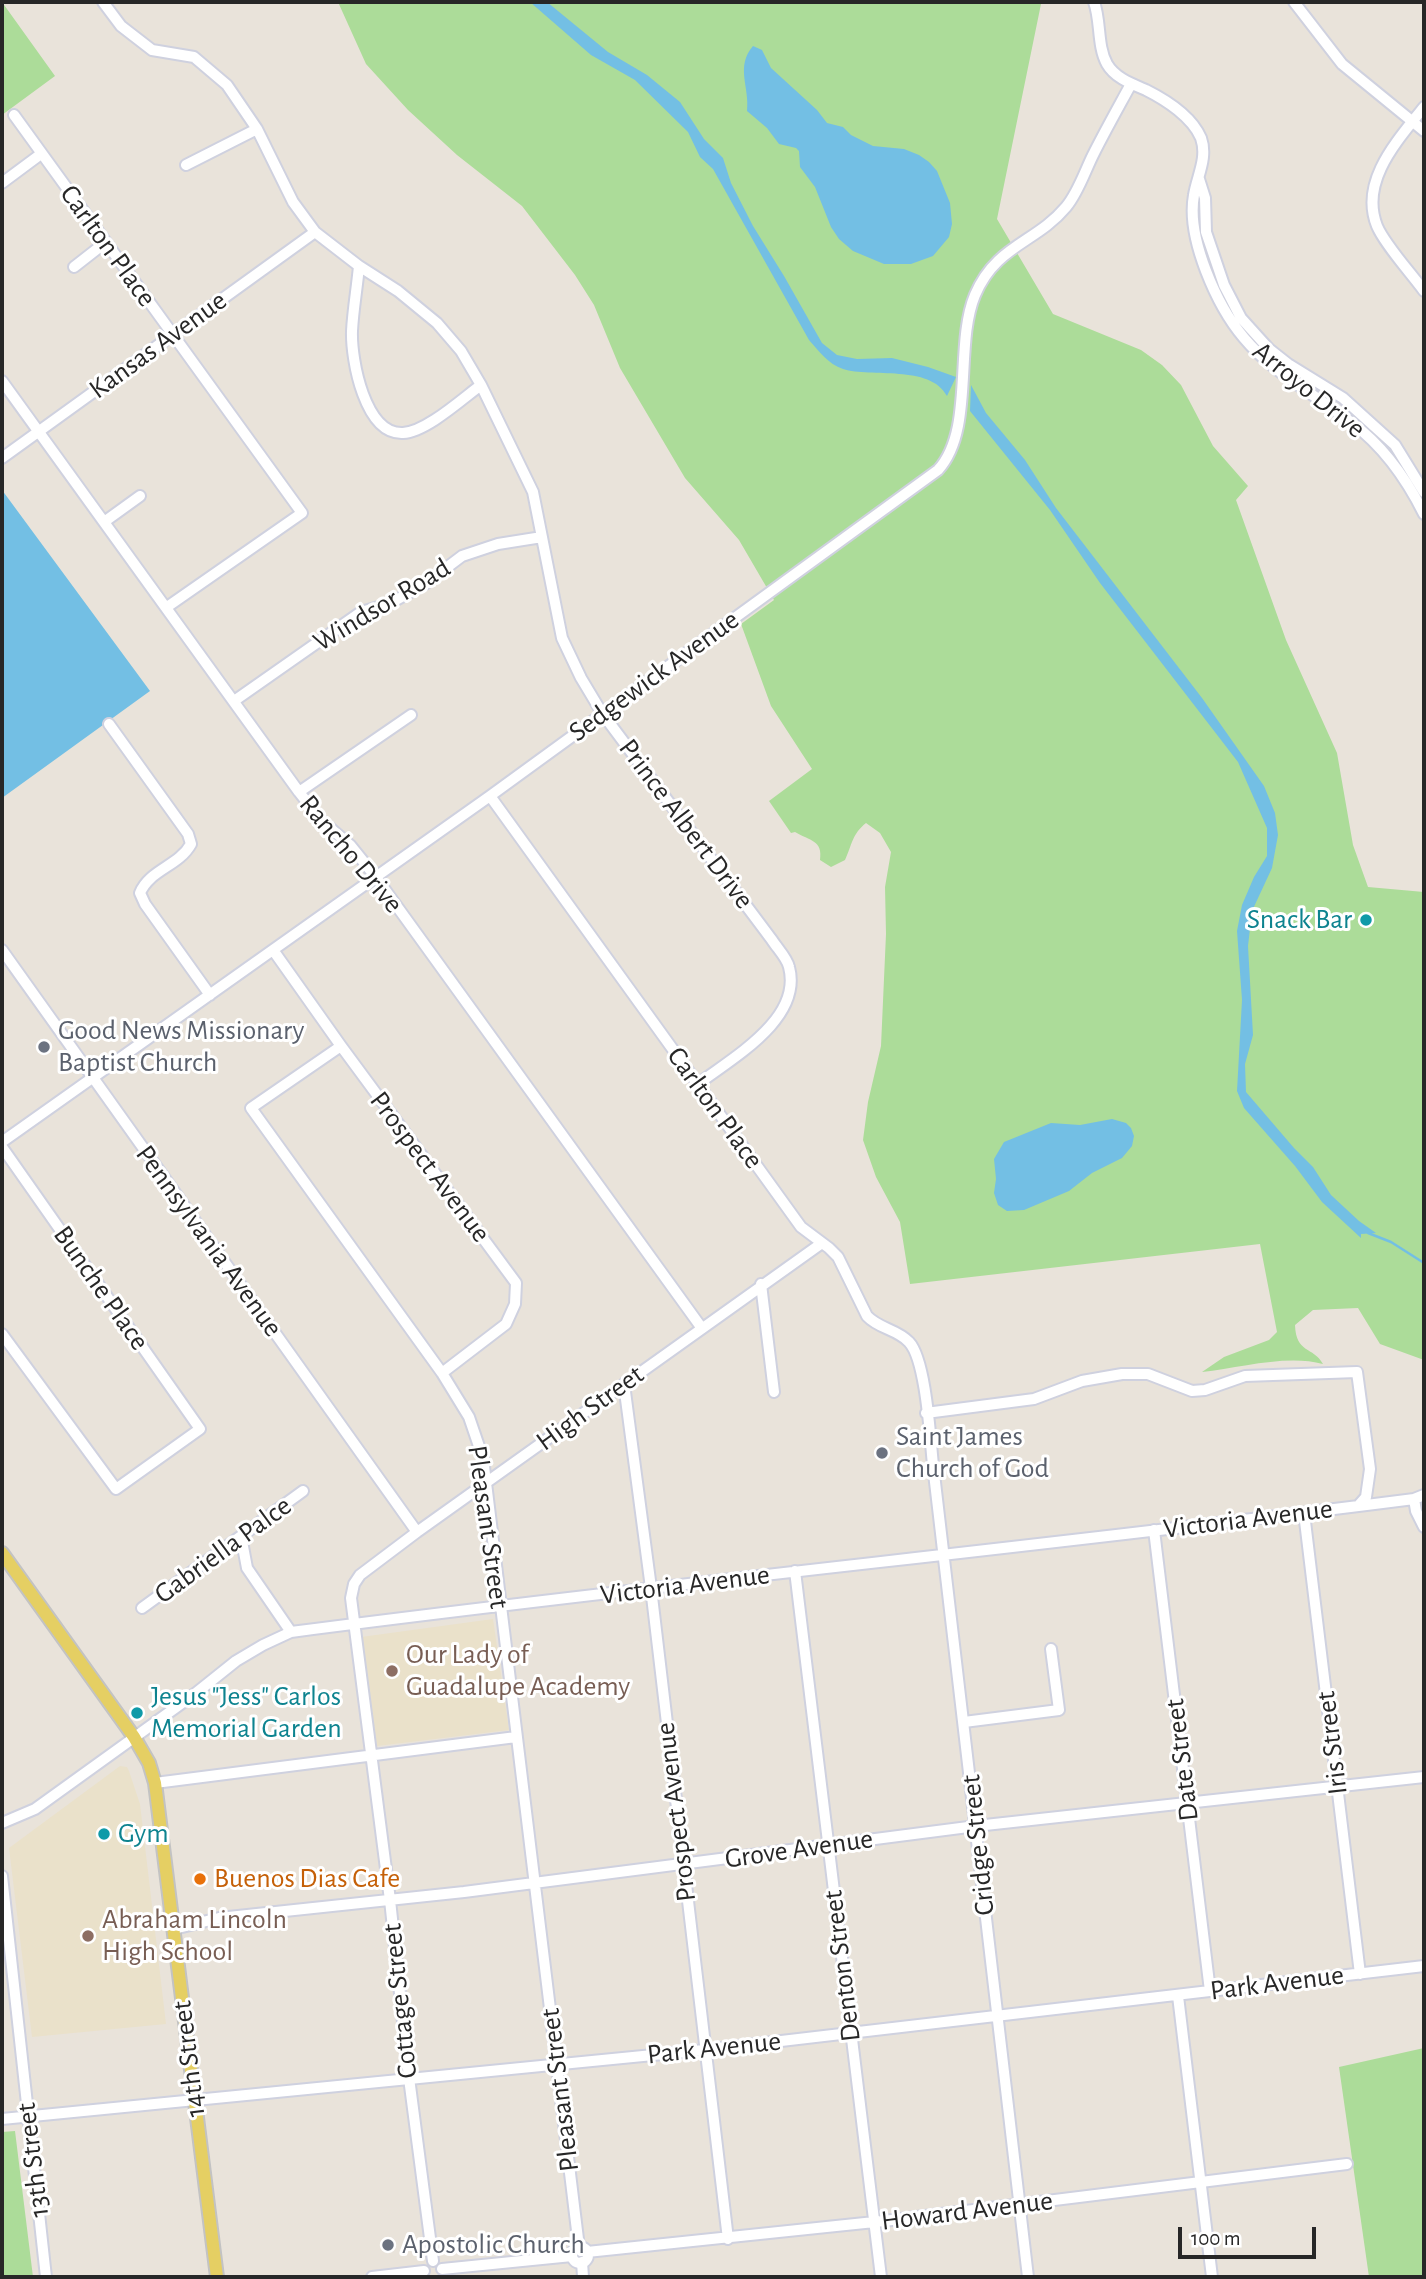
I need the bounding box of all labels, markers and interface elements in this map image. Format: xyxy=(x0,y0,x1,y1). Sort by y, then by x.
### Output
street label: Carlton Place xyxy=(53,179,163,313)
street label: Kansas Avenue xyxy=(83,284,233,406)
street label: Arroyo Drive xyxy=(1246,334,1372,446)
street label: Windsor Road xyxy=(307,551,457,659)
street label: Sedgewick Avenue xyxy=(562,603,746,749)
street label: Prince Albert Drive xyxy=(611,732,761,916)
street label: Rancho Drive xyxy=(292,788,410,920)
place label: Snack Bar xyxy=(1247,903,1352,937)
marker: Snack Bar xyxy=(1358,912,1374,928)
place label: Good News Missionary Baptist Church xyxy=(58,1014,304,1080)
marker: Good News Missionary Baptist Church xyxy=(36,1039,52,1055)
street label: Carlton Place xyxy=(660,1041,770,1175)
street label: Prospect Avenue xyxy=(362,1085,498,1249)
street label: Pennsylvania Avenue xyxy=(128,1139,290,1343)
street label: Bunche Place xyxy=(46,1219,156,1357)
street label: High Street xyxy=(530,1358,650,1458)
place label: Saint James Church of God xyxy=(896,1420,1049,1486)
street label: Pleasant Street xyxy=(460,1443,516,1611)
marker: Saint James Church of God xyxy=(874,1445,890,1461)
street label: Gabriella Palce xyxy=(148,1489,298,1611)
street label: Victoria Avenue xyxy=(1161,1492,1335,1546)
street label: Victoria Avenue xyxy=(598,1558,772,1612)
place label: Our Lady of Guadalupe Academy xyxy=(406,1638,630,1704)
marker: Our Lady of Guadalupe Academy xyxy=(384,1663,400,1679)
place label: Jesus "Jess" Carlos Memorial Garden xyxy=(151,1680,342,1746)
street label: Iris Street xyxy=(1309,1689,1355,1797)
street label: Date Street xyxy=(1158,1697,1206,1823)
marker: Jesus "Jess" Carlos Memorial Garden xyxy=(129,1705,145,1721)
street label: Prospect Avenue xyxy=(648,1720,704,1904)
street label: Cridge Street xyxy=(954,1773,1002,1917)
place label: Gym xyxy=(118,1817,169,1851)
street label: Grove Avenue xyxy=(723,1822,875,1876)
marker: Gym xyxy=(96,1826,112,1842)
place label: Buenos Dias Cafe xyxy=(214,1862,400,1896)
marker: Buenos Dias Cafe xyxy=(192,1871,208,1887)
street label: Denton Street xyxy=(816,1888,868,2044)
place label: Abraham Lincoln High School xyxy=(102,1903,287,1969)
street label: Cottage Street xyxy=(375,1922,425,2080)
marker: Abraham Lincoln High School xyxy=(80,1928,96,1944)
street label: Park Avenue xyxy=(1208,1958,1346,2008)
street label: 14th Street xyxy=(165,1999,213,2119)
street label: Pleasant Street xyxy=(533,2006,587,2174)
street label: Park Avenue xyxy=(645,2024,783,2072)
street label: 13th Street xyxy=(9,2101,57,2219)
street label: Howard Avenue xyxy=(879,2184,1055,2238)
scale bar xyxy=(1181,2212,1319,2256)
place label: Apostolic Church xyxy=(402,2228,585,2262)
text: 100 m xyxy=(1191,2228,1241,2249)
marker: Apostolic Church xyxy=(380,2237,396,2253)

